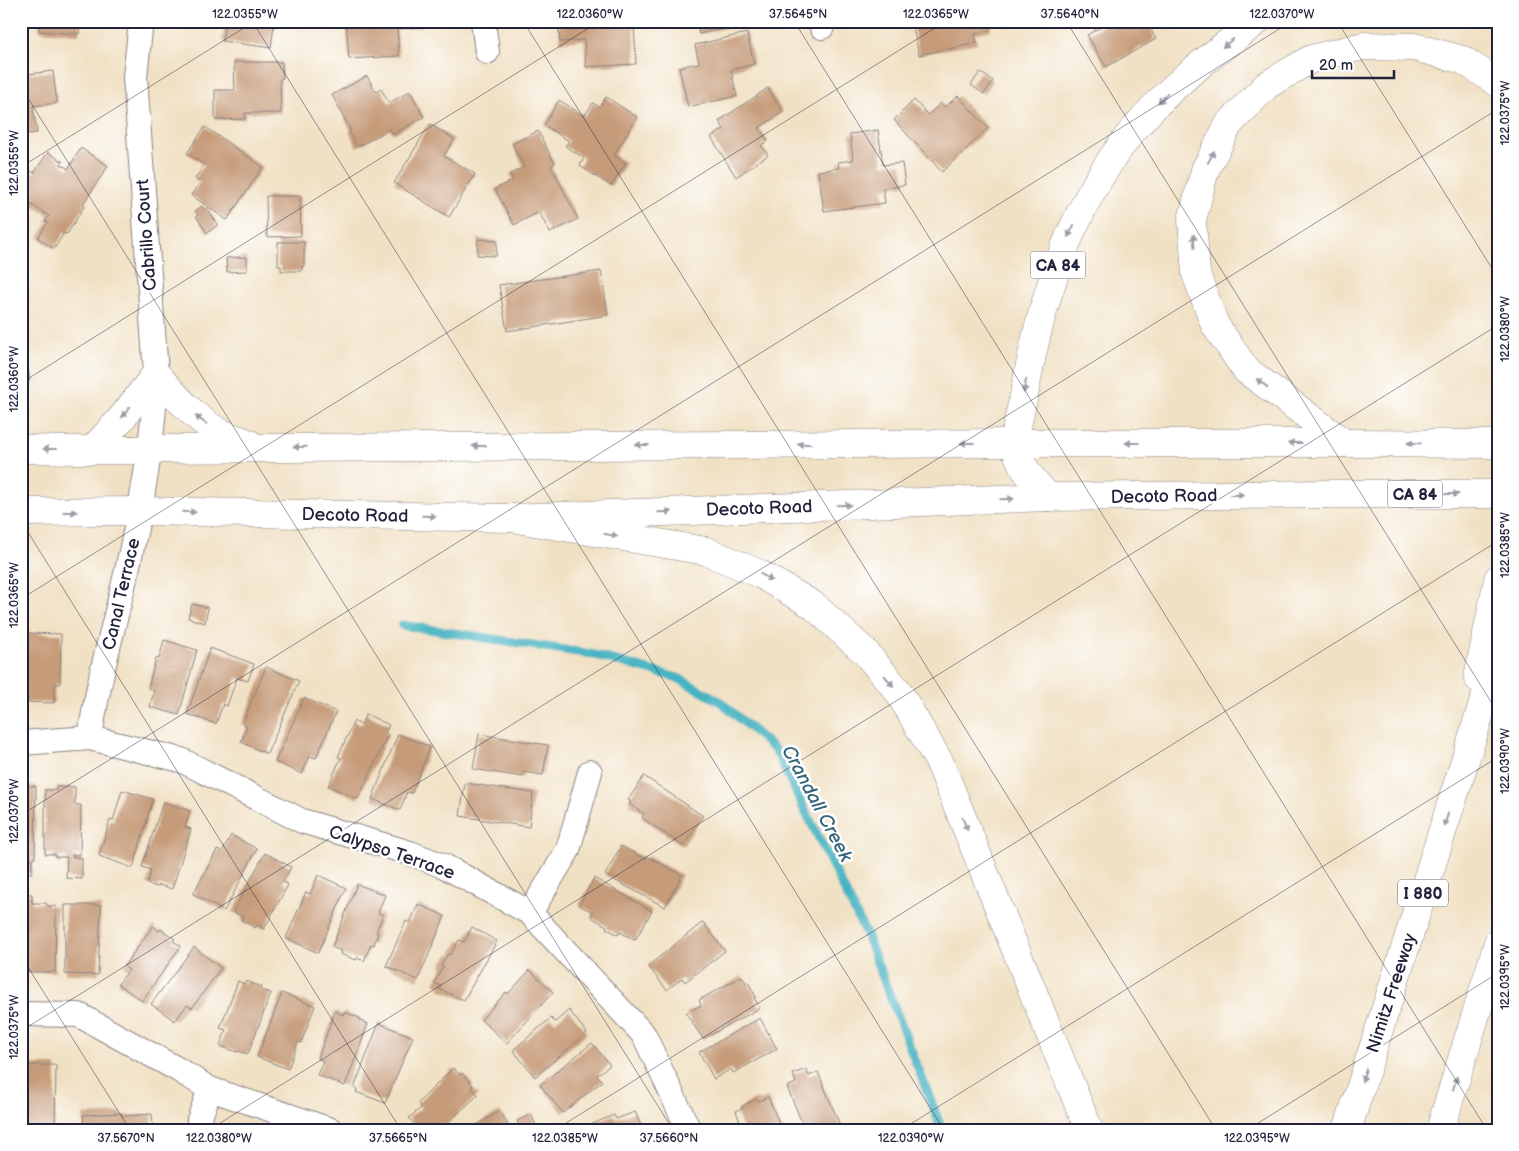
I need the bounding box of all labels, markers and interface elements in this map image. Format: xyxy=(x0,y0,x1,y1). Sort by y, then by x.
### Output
text: 122.0355°W xyxy=(212,7,278,22)
text: 122.0360°W xyxy=(557,7,623,22)
text: 37.5645°N xyxy=(769,7,827,22)
text: 122.0365°W xyxy=(903,7,969,22)
text: 37.5640°N xyxy=(1041,7,1099,22)
text: 122.0370°W xyxy=(1250,7,1315,22)
one-way arrow xyxy=(1221,38,1235,48)
scale bar xyxy=(1312,48,1394,80)
text: 20 m xyxy=(1319,56,1353,75)
text: 122.0375°W xyxy=(1498,81,1513,145)
one-way arrow xyxy=(1157,91,1169,103)
text: 122.0355°W xyxy=(7,130,22,196)
one-way arrow xyxy=(1207,150,1215,165)
street label: Cabrillo Court xyxy=(132,178,161,292)
one-way arrow xyxy=(1067,224,1075,238)
one-way arrow xyxy=(1189,233,1197,249)
road number: CA 84 xyxy=(1030,252,1086,278)
text: 122.0380°W xyxy=(1498,296,1513,362)
text: 122.0360°W xyxy=(7,346,22,412)
one-way arrow xyxy=(1256,377,1269,388)
one-way arrow xyxy=(1021,379,1029,395)
one-way arrow xyxy=(121,405,132,418)
one-way arrow xyxy=(194,415,208,425)
one-way arrow xyxy=(958,439,974,447)
one-way arrow xyxy=(1124,439,1140,447)
one-way arrow xyxy=(1287,439,1303,447)
one-way arrow xyxy=(1406,439,1422,447)
one-way arrow xyxy=(796,440,812,448)
one-way arrow xyxy=(633,441,649,449)
one-way arrow xyxy=(471,442,487,450)
one-way arrow xyxy=(292,443,308,451)
one-way arrow xyxy=(41,445,57,453)
road number: CA 84 xyxy=(1388,480,1442,508)
street label: Decoto Road xyxy=(1110,485,1218,508)
one-way arrow xyxy=(1444,490,1460,498)
one-way arrow xyxy=(1229,491,1245,499)
one-way arrow xyxy=(999,495,1015,503)
street label: Decoto Road xyxy=(705,496,813,521)
one-way arrow xyxy=(837,501,853,509)
street label: Decoto Road xyxy=(301,504,409,527)
one-way arrow xyxy=(62,508,78,516)
one-way arrow xyxy=(181,508,197,516)
one-way arrow xyxy=(657,508,673,516)
one-way arrow xyxy=(422,512,438,520)
text: 122.0385°W xyxy=(1498,512,1513,578)
one-way arrow xyxy=(603,531,619,539)
street label: Canal Terrace xyxy=(98,536,145,652)
text: 122.0365°W xyxy=(7,562,22,628)
one-way arrow xyxy=(760,573,773,582)
one-way arrow xyxy=(884,675,895,688)
text: 122.0390°W xyxy=(1498,728,1513,794)
water label: Crandall Creek xyxy=(776,741,857,867)
text: 122.0370°W xyxy=(7,778,22,844)
one-way arrow xyxy=(1442,813,1450,828)
one-way arrow xyxy=(961,817,969,832)
street label: Calypso Terrace xyxy=(326,821,458,884)
road number: I 880 xyxy=(1398,880,1448,906)
street label: Nimitz Freeway xyxy=(1362,930,1421,1056)
text: 122.0395°W xyxy=(1498,944,1513,1010)
text: 122.0375°W xyxy=(7,995,22,1059)
one-way arrow xyxy=(1360,1067,1368,1082)
one-way arrow xyxy=(1451,1076,1459,1091)
text: 37.5670°N xyxy=(97,1131,155,1146)
text: 122.0380°W xyxy=(186,1131,252,1146)
text: 37.5665°N xyxy=(369,1131,427,1146)
text: 122.0385°W xyxy=(532,1131,598,1146)
text: 37.5660°N xyxy=(640,1131,698,1146)
text: 122.0390°W xyxy=(878,1131,944,1146)
text: 122.0395°W xyxy=(1224,1131,1290,1146)

